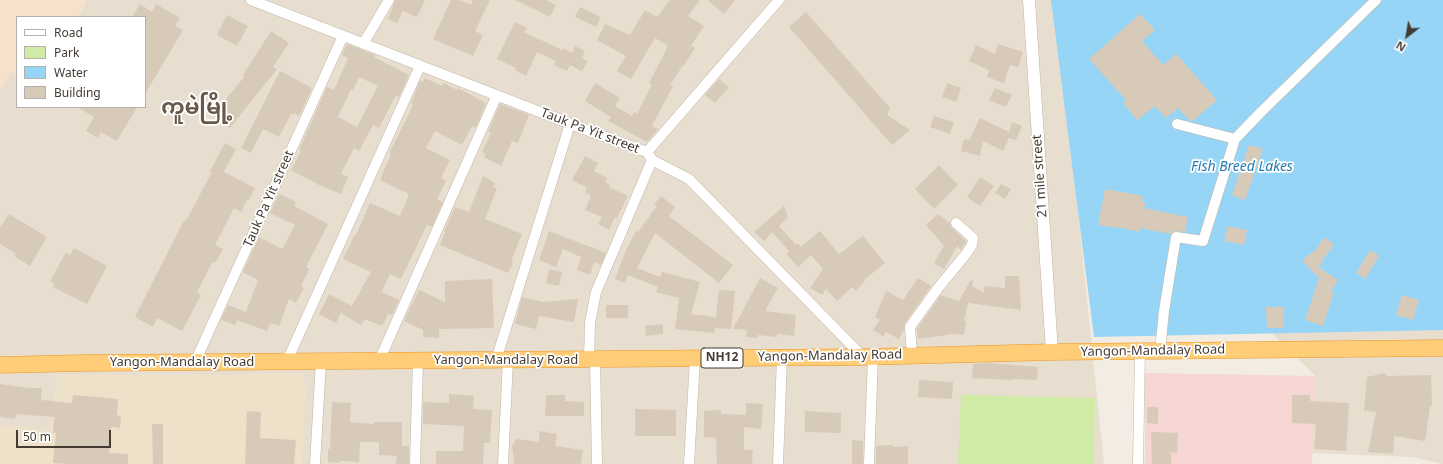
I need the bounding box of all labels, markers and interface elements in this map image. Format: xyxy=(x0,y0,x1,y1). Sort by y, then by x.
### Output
legend xyxy=(16,16,146,108)
north arrow xyxy=(1387,16,1427,56)
text: Road xyxy=(54,24,83,41)
text: N xyxy=(1393,38,1408,55)
text: Park xyxy=(54,44,79,61)
text: Water xyxy=(54,64,88,81)
text: Building xyxy=(54,84,101,101)
district label: ကူမဲမြို့ xyxy=(161,95,233,121)
street label: Tauk Pa Yit street xyxy=(538,105,642,157)
street label: 21 mile street xyxy=(1029,134,1051,218)
street label: Tauk Pa Yit street xyxy=(241,148,297,250)
water label: Fish Breed Lakes xyxy=(1191,159,1293,175)
street label: Yangon-Mandalay Road xyxy=(1081,342,1225,360)
street label: Yangon-Mandalay Road xyxy=(758,347,902,365)
road number: NH12 xyxy=(701,348,743,368)
street label: Yangon-Mandalay Road xyxy=(434,352,578,368)
street label: Yangon-Mandalay Road xyxy=(110,354,254,370)
scale bar xyxy=(18,422,113,448)
text: 50 m xyxy=(23,428,51,445)

